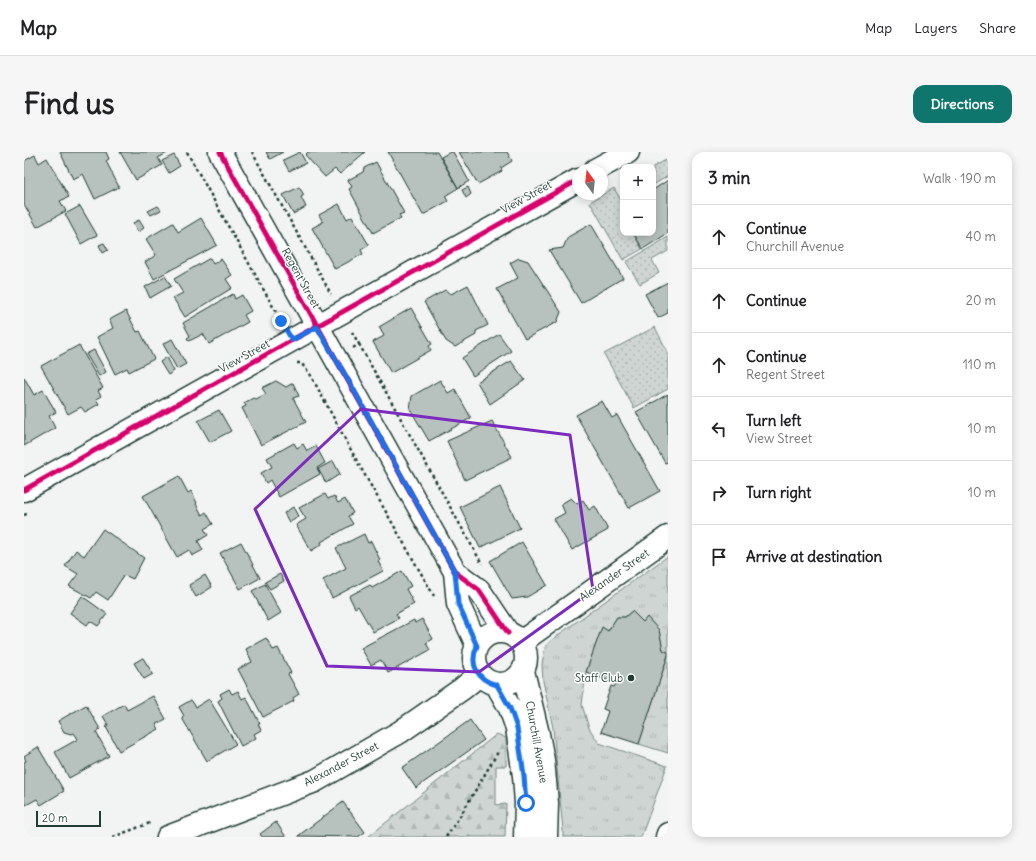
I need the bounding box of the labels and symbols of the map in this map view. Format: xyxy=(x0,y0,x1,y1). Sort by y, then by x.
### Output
north arrow xyxy=(572,164,608,200)
street label: View Street xyxy=(498,177,554,217)
street label: Regent Street xyxy=(279,245,323,311)
route end xyxy=(272,312,290,330)
street label: View Street xyxy=(216,336,272,376)
street label: Alexander Street xyxy=(576,546,652,604)
place label: Staff Club xyxy=(575,671,623,685)
marker: Staff Club xyxy=(626,673,636,683)
street label: Churchill Avenue xyxy=(523,700,551,784)
street label: Alexander Street xyxy=(301,738,381,789)
route start xyxy=(517,794,535,812)
scale bar xyxy=(36,809,101,828)

